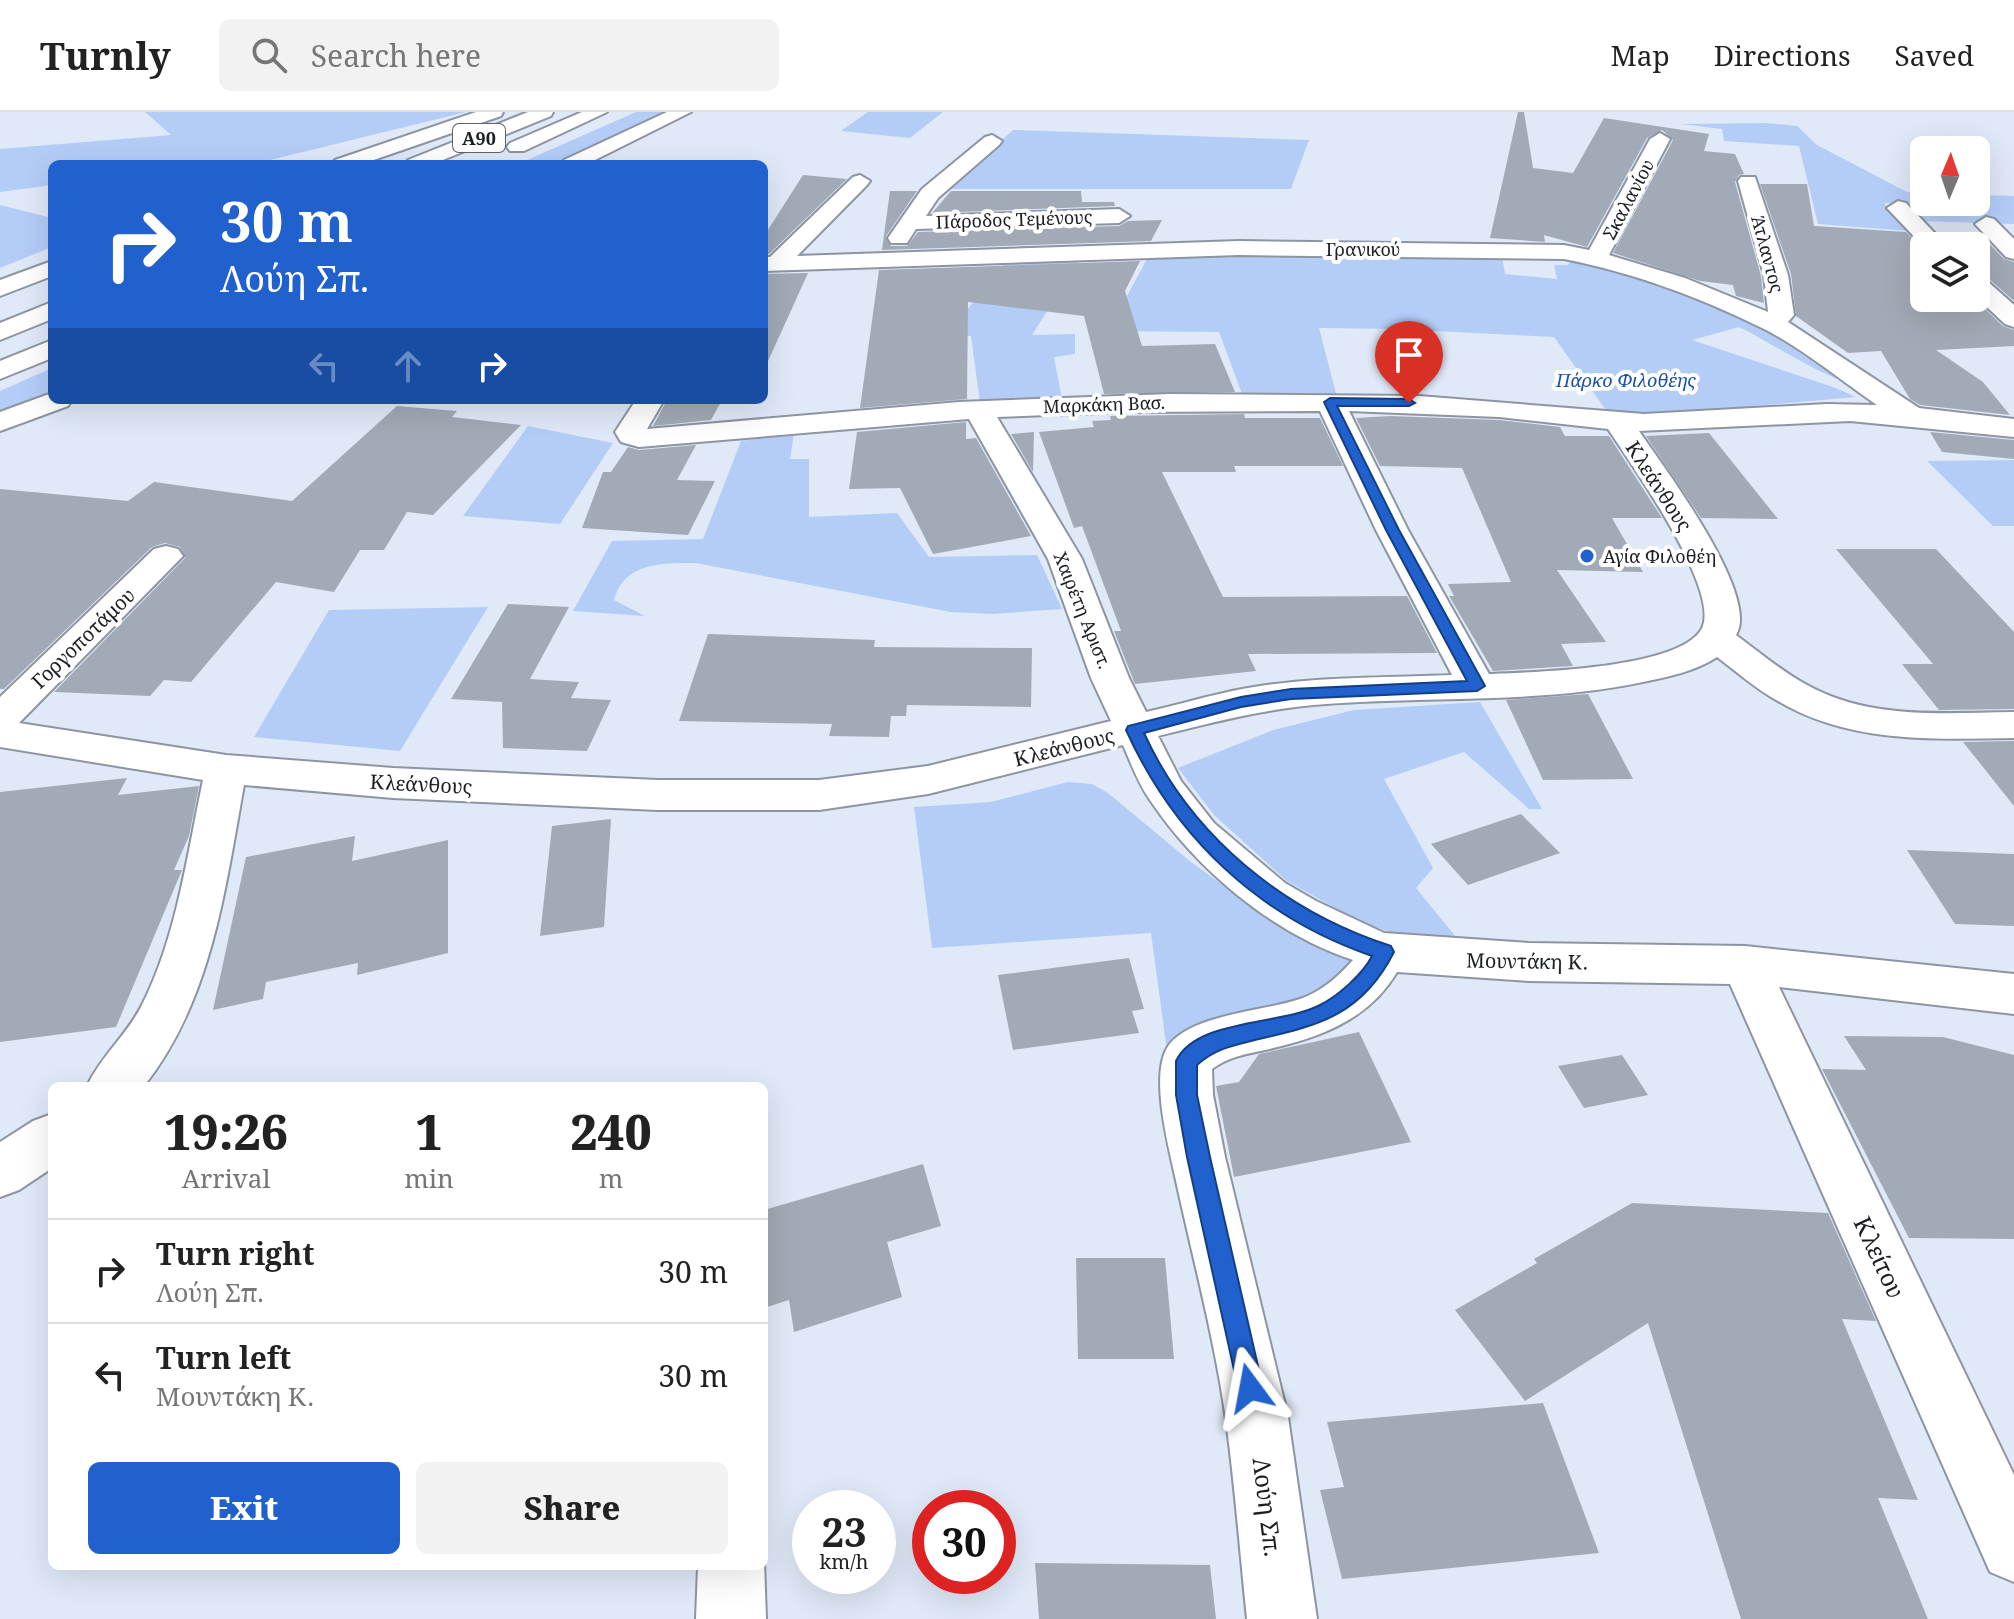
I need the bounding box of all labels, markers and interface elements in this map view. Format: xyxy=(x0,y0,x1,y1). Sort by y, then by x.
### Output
search box xyxy=(219,19,779,91)
text: Turnly xyxy=(40,29,171,81)
icon: search xyxy=(247,33,291,77)
text: Search here xyxy=(311,35,481,76)
text: Map xyxy=(1610,36,1670,74)
text: Directions xyxy=(1714,36,1851,74)
text: Saved xyxy=(1895,36,1974,74)
road number: Α90 xyxy=(453,124,505,152)
north arrow xyxy=(1910,136,1990,216)
map controls xyxy=(1910,136,1990,312)
street label: Σκαλανίου xyxy=(1597,155,1659,243)
text: 30 m xyxy=(220,182,353,258)
icon: right xyxy=(88,192,192,296)
street label: Πάροδος Τεμένους xyxy=(935,204,1093,234)
street label: Άτλαντος xyxy=(1746,213,1790,296)
button: layers xyxy=(1910,232,1990,312)
street label: Γρανικού xyxy=(1326,237,1400,261)
text: Λούη Σπ. xyxy=(220,254,369,303)
pin xyxy=(1375,321,1443,403)
icon: arrive xyxy=(1387,333,1431,377)
icon: left xyxy=(302,344,346,388)
icon: ahead xyxy=(386,344,430,388)
icon: right xyxy=(470,344,514,388)
park label: Πάρκο Φιλοθέης xyxy=(1555,368,1696,392)
street label: Μαρκάκη Βασ. xyxy=(1042,390,1166,418)
street label: Κλεάνθους xyxy=(1620,436,1698,536)
place label: Αγία Φιλοθέη xyxy=(1603,544,1716,568)
marker: Αγία Φιλοθέη xyxy=(1578,547,1596,565)
street label: Χαιρέτη Αριστ. xyxy=(1049,548,1117,672)
street label: Γοργοποτάμου xyxy=(25,582,141,694)
street label: Κλεάνθους xyxy=(1011,722,1117,772)
street label: Κλεάνθους xyxy=(369,768,473,800)
street label: Μουντάκη Κ. xyxy=(1466,946,1588,976)
text: 19:26 xyxy=(164,1099,288,1164)
text: 1 xyxy=(415,1099,443,1164)
text: 240 xyxy=(570,1099,652,1164)
text: Arrival xyxy=(182,1160,271,1196)
text: min xyxy=(404,1160,454,1196)
text: m xyxy=(599,1160,623,1196)
street label: Κλείτου xyxy=(1847,1211,1913,1303)
text: Turn right xyxy=(156,1233,314,1274)
icon: right xyxy=(88,1249,132,1293)
text: 30 m xyxy=(658,1251,728,1292)
text: Λούη Σπ. xyxy=(156,1274,264,1310)
text: Turn left xyxy=(156,1337,291,1378)
position arrow xyxy=(1208,1346,1292,1430)
icon: left xyxy=(88,1353,132,1397)
text: 30 m xyxy=(658,1355,728,1396)
text: Μουντάκη Κ. xyxy=(156,1378,314,1414)
street label: Λούη Σπ. xyxy=(1246,1456,1290,1558)
button: Exit xyxy=(88,1462,400,1554)
button: Share xyxy=(416,1462,728,1554)
speed limit sign: 30 xyxy=(912,1490,1016,1594)
text: 23 xyxy=(821,1504,867,1559)
text: km/h xyxy=(819,1548,869,1575)

